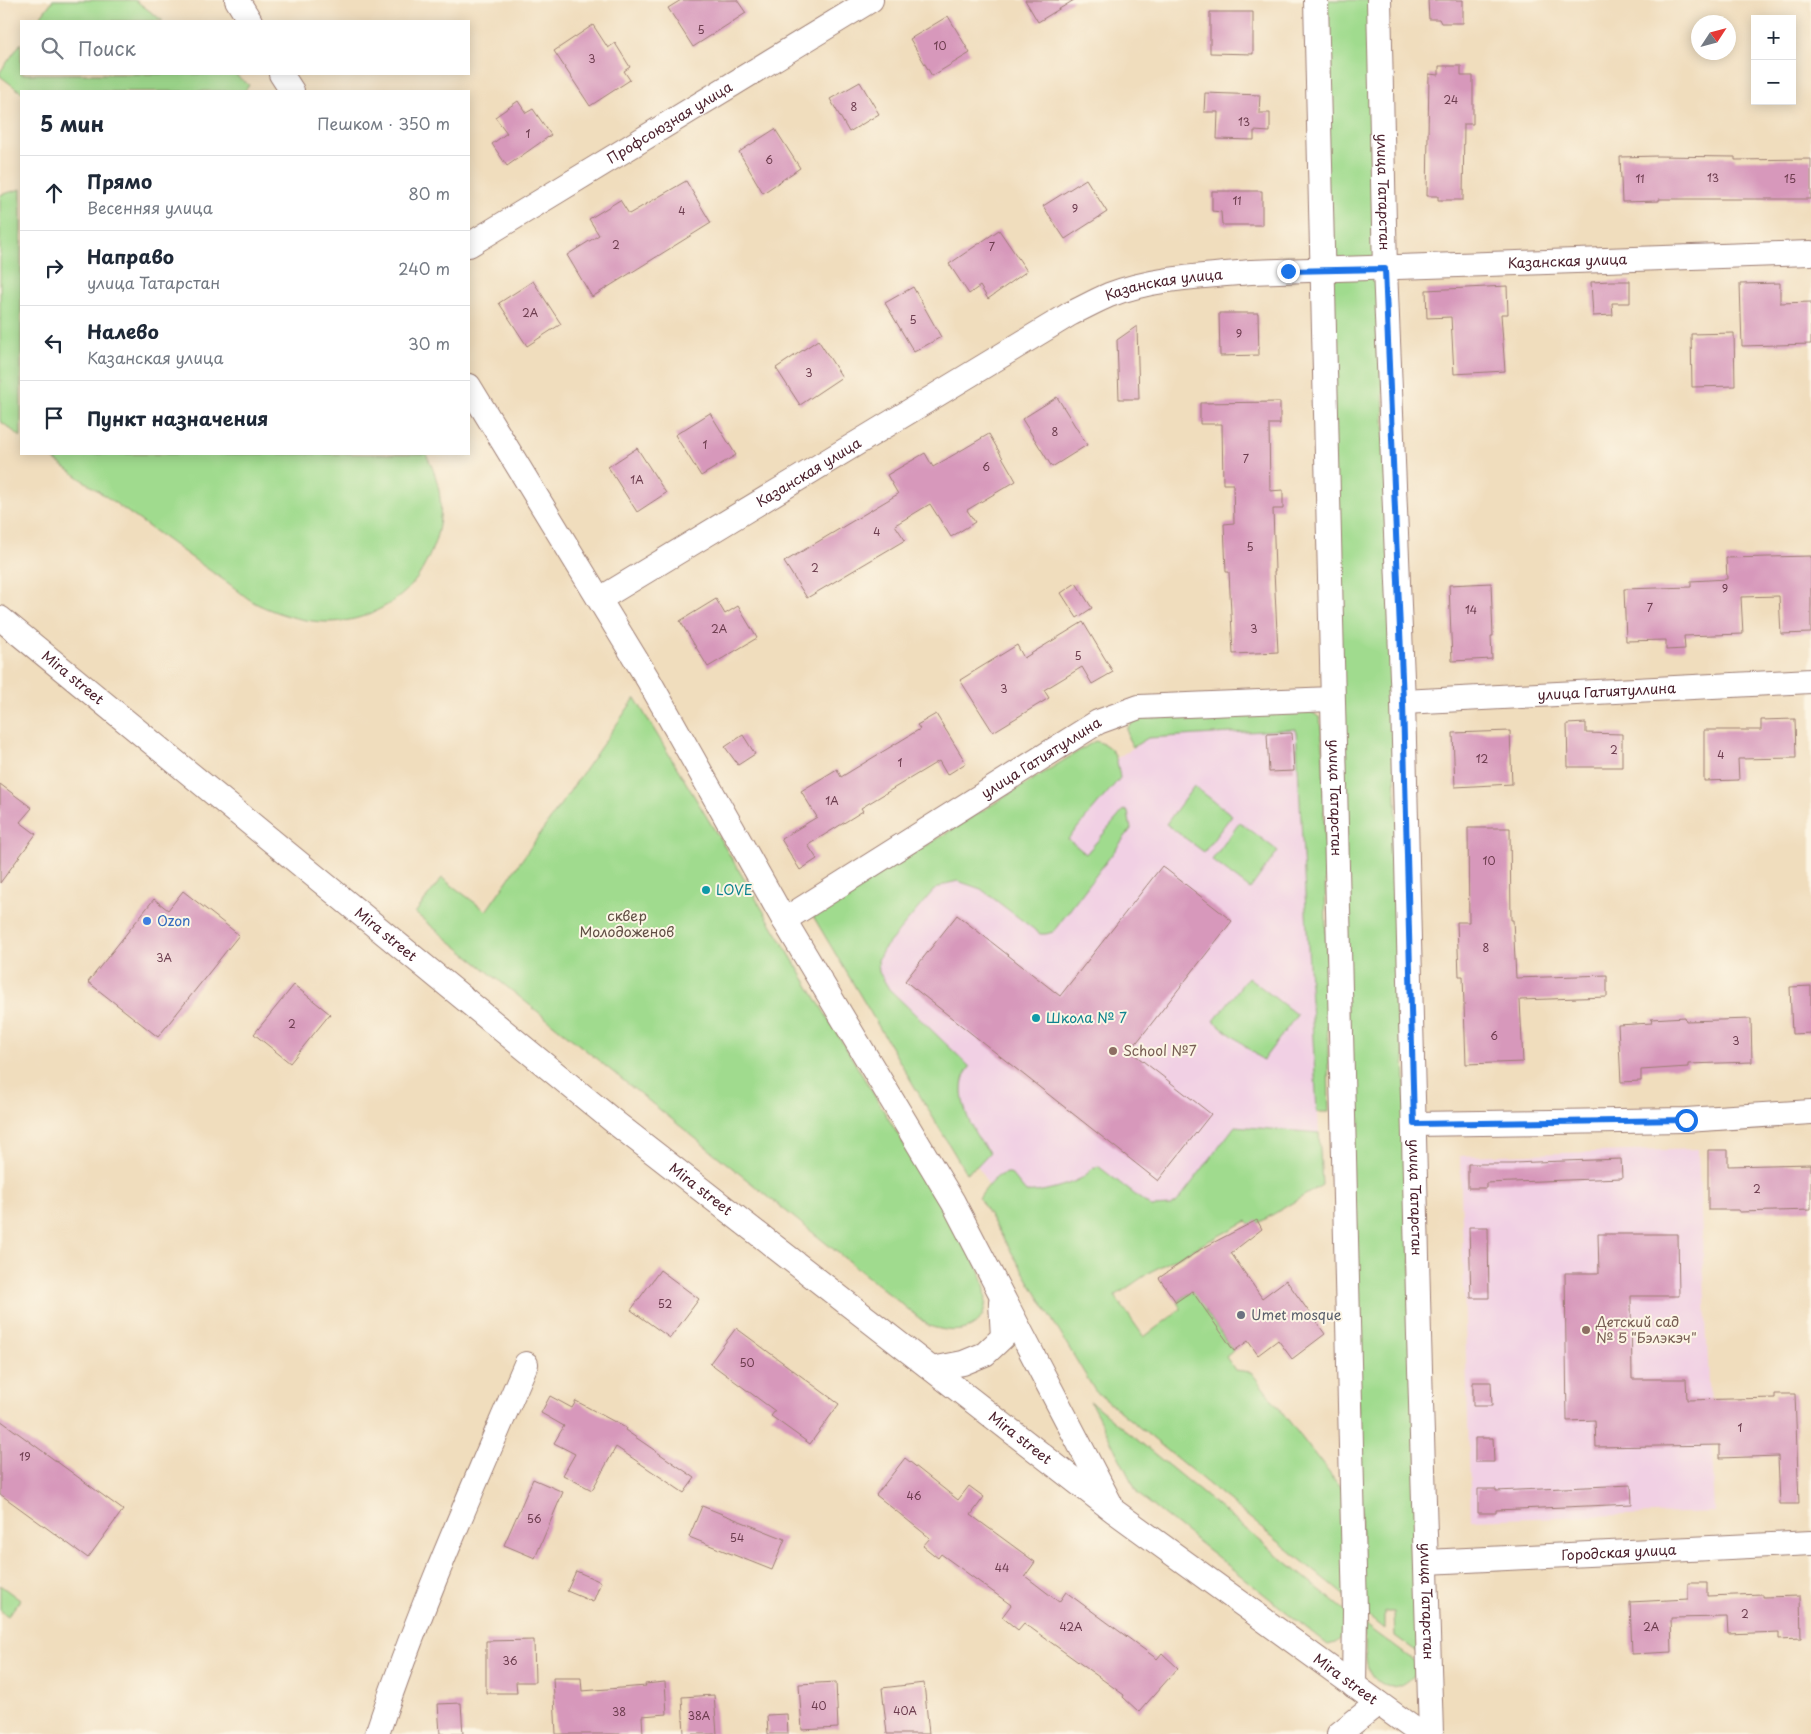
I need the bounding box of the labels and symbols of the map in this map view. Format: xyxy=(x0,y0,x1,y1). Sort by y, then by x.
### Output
north arrow xyxy=(1691,15,1736,60)
house number: 5 xyxy=(697,21,705,38)
house number: 10 xyxy=(934,37,946,54)
house number: 3 xyxy=(588,50,596,67)
street label: Профсоюзная улица xyxy=(603,76,736,169)
house number: 24 xyxy=(1444,91,1458,108)
house number: 8 xyxy=(851,98,858,115)
house number: 13 xyxy=(1238,113,1250,130)
house number: 1 xyxy=(526,125,531,142)
street label: улица Татарстан xyxy=(1372,133,1396,251)
house number: 6 xyxy=(765,151,773,168)
house number: 13 xyxy=(1707,169,1719,186)
house number: 11 xyxy=(1635,170,1645,187)
house number: 15 xyxy=(1784,170,1796,187)
house number: 11 xyxy=(1232,192,1242,209)
house number: 9 xyxy=(1072,200,1078,217)
house number: 4 xyxy=(678,202,686,219)
house number: 2 xyxy=(612,236,620,253)
house number: 7 xyxy=(989,238,995,255)
street label: Казанская улица xyxy=(1507,248,1628,273)
route end xyxy=(1277,260,1300,283)
street label: Казанская улица xyxy=(1101,263,1224,306)
house number: 2А xyxy=(522,304,539,321)
house number: 5 xyxy=(909,311,917,328)
house number: 9 xyxy=(1236,325,1242,342)
house number: 3 xyxy=(805,364,813,381)
house number: 8 xyxy=(1052,423,1059,440)
street label: Казанская улица xyxy=(752,432,865,512)
house number: 1 xyxy=(703,436,708,453)
house number: 7 xyxy=(1243,450,1249,467)
house number: 6 xyxy=(982,458,990,475)
house number: 1А xyxy=(630,471,644,488)
house number: 4 xyxy=(873,523,881,540)
house number: 5 xyxy=(1246,538,1254,555)
house number: 2 xyxy=(811,559,819,576)
house number: 9 xyxy=(1722,580,1728,597)
house number: 7 xyxy=(1647,599,1653,616)
house number: 14 xyxy=(1465,601,1477,618)
house number: 2А xyxy=(711,620,728,637)
house number: 3 xyxy=(1250,620,1258,637)
street label: Mira street xyxy=(37,645,109,709)
house number: 5 xyxy=(1074,647,1082,664)
street label: улица Гатиятуллина xyxy=(1537,677,1677,705)
house number: 3 xyxy=(1000,680,1008,697)
street label: улица Гатиятуллина xyxy=(977,712,1105,803)
street label: улица Татарстан xyxy=(1324,739,1348,856)
house number: 2 xyxy=(1610,741,1618,758)
house number: 4 xyxy=(1717,746,1725,763)
house number: 12 xyxy=(1476,750,1489,767)
house number: 1 xyxy=(898,754,903,771)
house number: 1А xyxy=(825,792,839,809)
house number: 10 xyxy=(1483,852,1495,869)
place label: LOVE xyxy=(716,879,753,900)
marker: LOVE xyxy=(700,884,712,896)
street label: Mira street xyxy=(350,902,422,966)
park label: сквер Молодоженов xyxy=(580,905,674,942)
place label: Ozon xyxy=(157,910,190,931)
marker: Ozon xyxy=(141,915,153,927)
house number: 8 xyxy=(1483,939,1490,956)
house number: 3А xyxy=(156,949,172,966)
place label: Школа № 7 xyxy=(1046,1007,1127,1028)
marker: Школа № 7 xyxy=(1030,1012,1042,1024)
house number: 2 xyxy=(288,1015,296,1032)
house number: 6 xyxy=(1490,1027,1498,1044)
house number: 3 xyxy=(1732,1032,1740,1049)
place label: School №7 xyxy=(1123,1040,1197,1061)
marker: School №7 xyxy=(1107,1045,1119,1057)
route start xyxy=(1675,1109,1698,1132)
street label: улица Татарстан xyxy=(1404,1139,1428,1256)
street label: Mira street xyxy=(665,1157,737,1220)
house number: 2 xyxy=(1753,1180,1761,1197)
house number: 52 xyxy=(658,1295,672,1312)
place label: Umet mosque xyxy=(1251,1304,1342,1325)
marker: Umet mosque xyxy=(1235,1309,1247,1321)
place label: Детский сад № 5 "Бэлэкэч" xyxy=(1595,1311,1697,1348)
marker: Детский сад № 5 "Бэлэкэч" xyxy=(1580,1324,1592,1336)
house number: 50 xyxy=(739,1354,755,1371)
street label: Mira street xyxy=(984,1406,1057,1469)
house number: 1 xyxy=(1738,1419,1743,1436)
house number: 19 xyxy=(19,1448,31,1465)
house number: 46 xyxy=(907,1487,922,1504)
house number: 56 xyxy=(527,1510,542,1527)
house number: 54 xyxy=(730,1529,744,1546)
street label: Городская улица xyxy=(1561,1539,1677,1565)
street label: улица Татарстан xyxy=(1415,1543,1440,1660)
house number: 44 xyxy=(995,1559,1009,1576)
house number: 2 xyxy=(1741,1605,1749,1622)
house number: 42А xyxy=(1059,1618,1083,1635)
house number: 2А xyxy=(1643,1618,1660,1635)
street label: Mira street xyxy=(1309,1648,1383,1710)
house number: 36 xyxy=(503,1652,518,1669)
house number: 40 xyxy=(811,1697,827,1714)
house number: 40А xyxy=(893,1702,917,1719)
house number: 38 xyxy=(612,1703,626,1720)
house number: 38А xyxy=(688,1707,711,1724)

